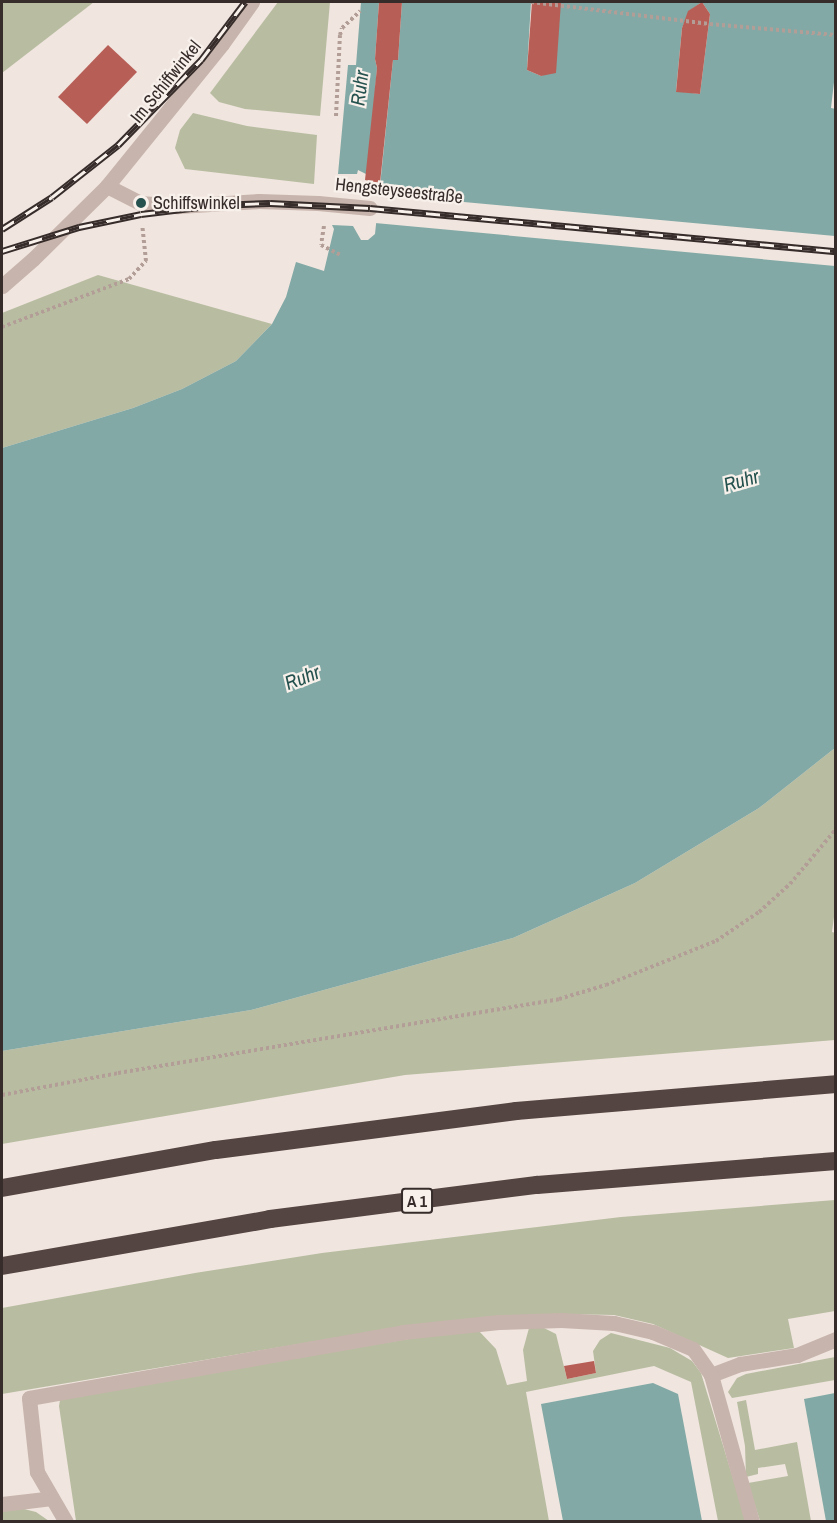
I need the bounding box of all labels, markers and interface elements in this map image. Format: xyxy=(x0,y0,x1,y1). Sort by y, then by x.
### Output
street label: Im Schiffwinkel xyxy=(126,36,206,128)
water label: Ruhr xyxy=(345,69,373,107)
street label: Hengsteyseestraße xyxy=(334,174,464,208)
place label: Schiffswinkel xyxy=(153,192,240,214)
marker: Schiffswinkel xyxy=(134,196,148,210)
water label: Ruhr xyxy=(721,464,761,496)
water label: Ruhr xyxy=(281,659,323,695)
road number: A 1 xyxy=(400,1188,434,1214)

